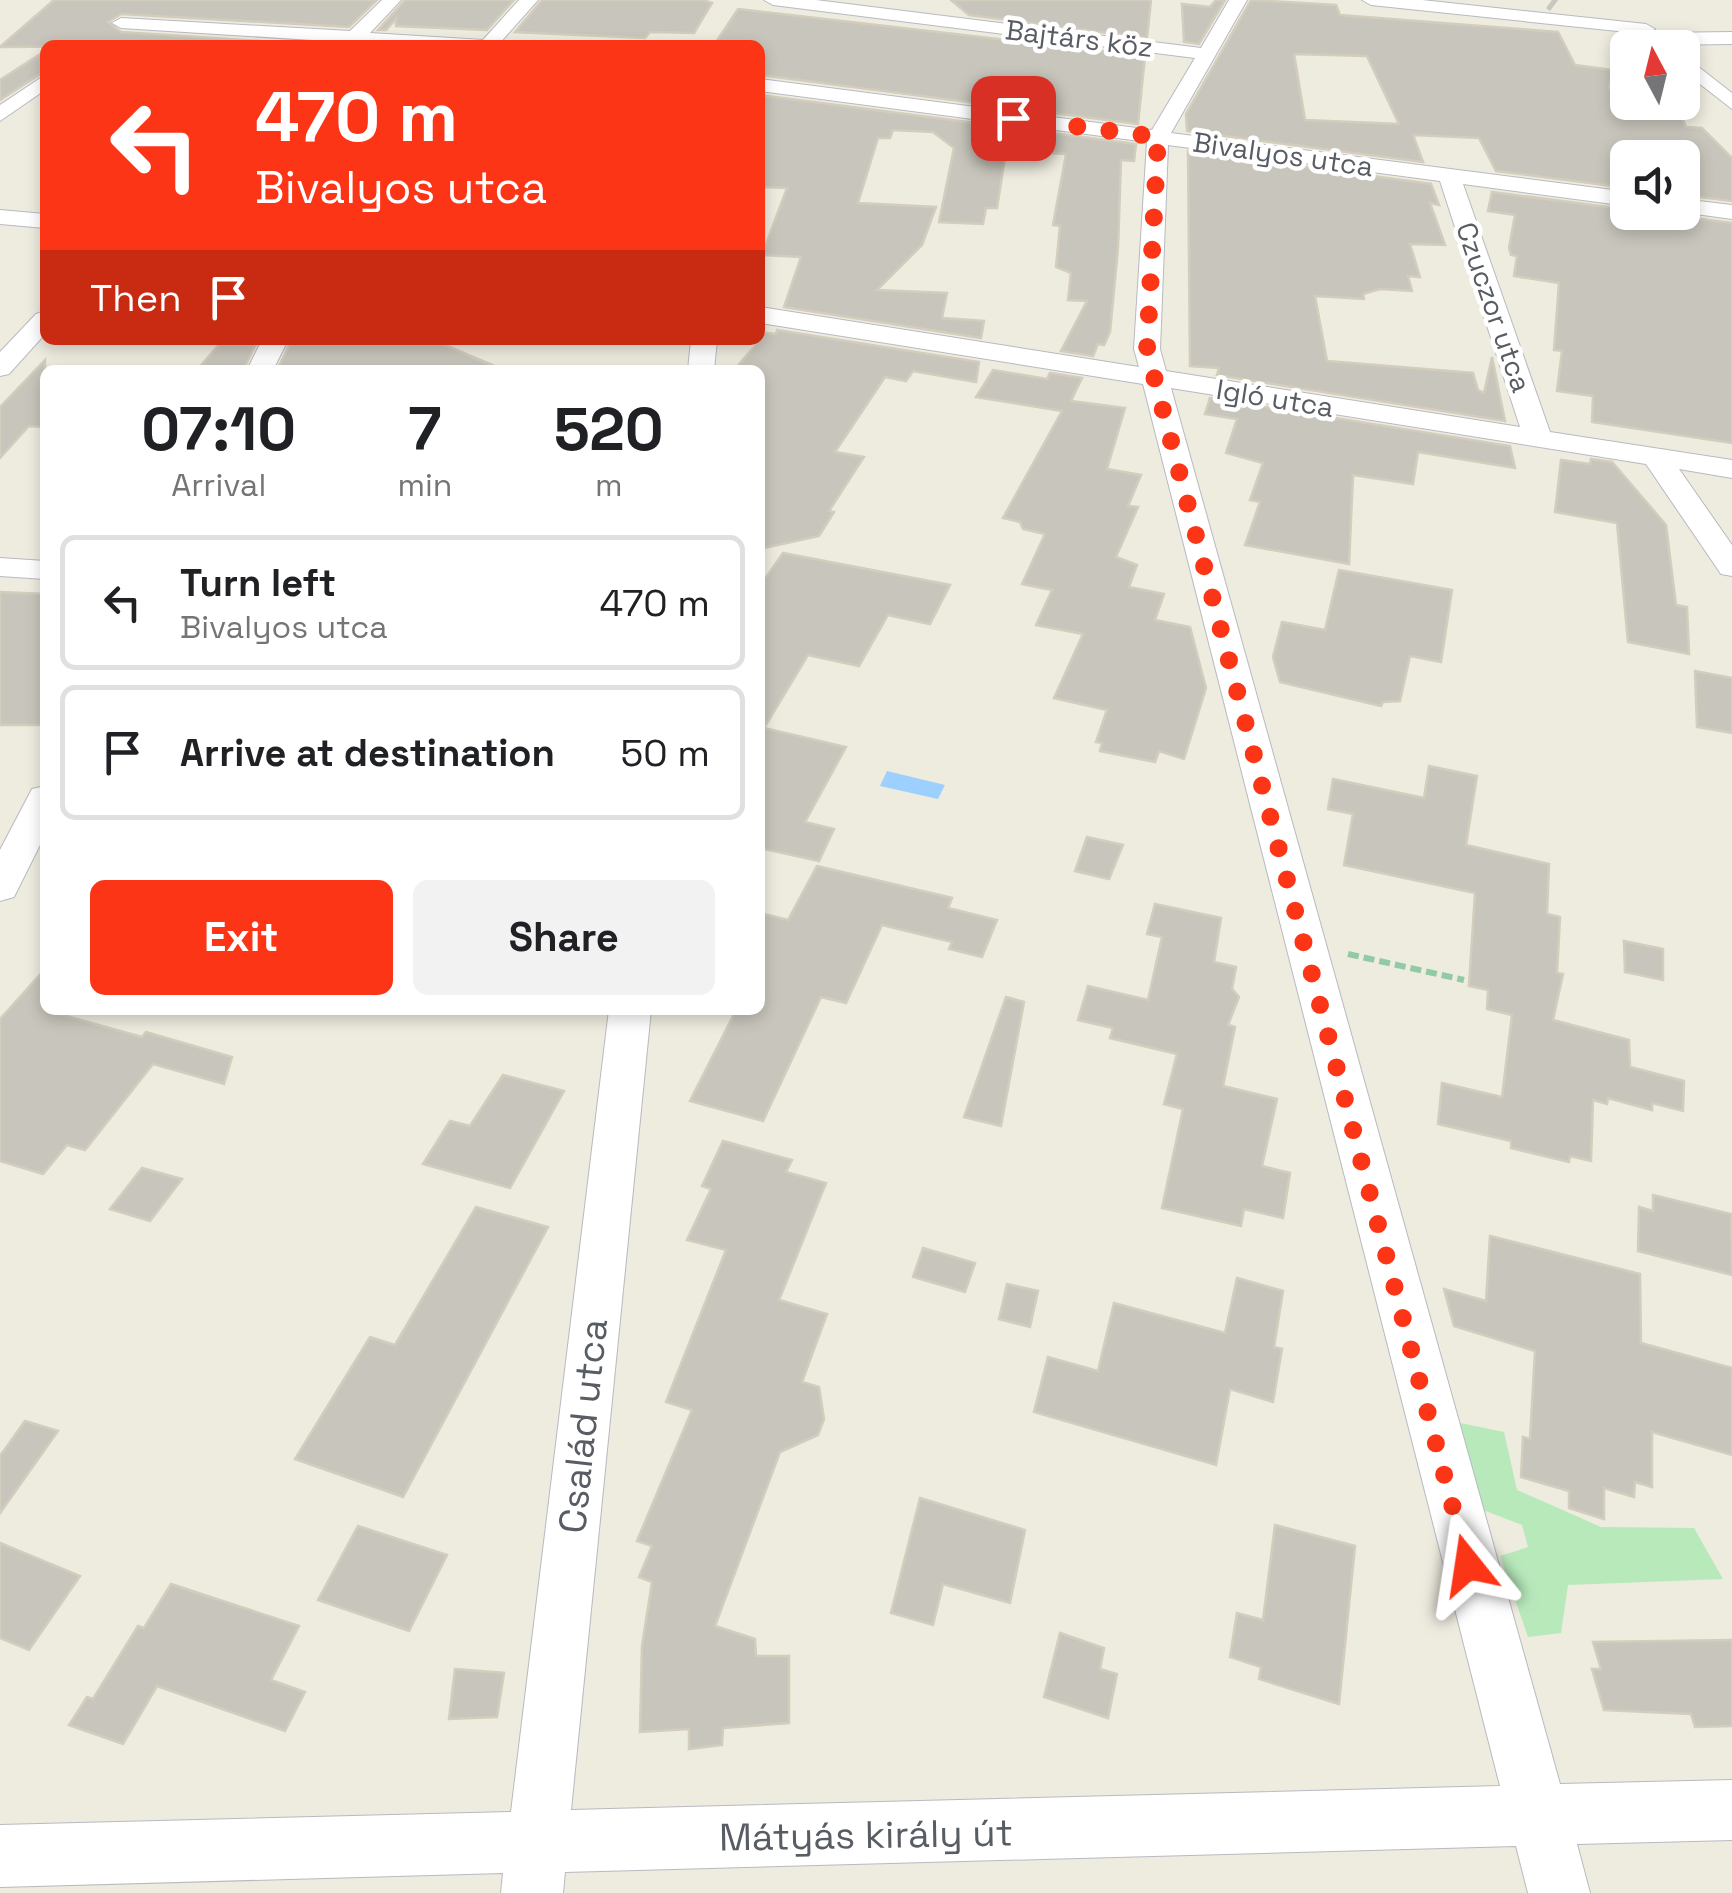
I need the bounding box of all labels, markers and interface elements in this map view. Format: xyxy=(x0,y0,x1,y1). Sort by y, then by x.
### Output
street label: Bajtárs köz xyxy=(1003,11,1155,65)
north arrow xyxy=(1610,30,1700,120)
map controls xyxy=(1610,30,1700,230)
text: 470 m xyxy=(255,72,458,161)
pin xyxy=(971,76,1056,161)
icon: left xyxy=(90,80,220,210)
icon: arrive xyxy=(986,91,1041,146)
street label: Bivalyos utca xyxy=(1191,124,1375,184)
button: sound xyxy=(1610,140,1700,230)
text: Bivalyos utca xyxy=(255,159,547,216)
street label: Czuczor utca xyxy=(1448,217,1540,397)
icon: arrive xyxy=(201,270,256,325)
text: Then xyxy=(90,274,181,322)
street label: Igló utca xyxy=(1214,371,1336,425)
text: 07:10 xyxy=(141,391,296,468)
text: 7 xyxy=(408,391,441,468)
text: 520 xyxy=(554,391,664,468)
text: Arrival xyxy=(171,465,266,505)
text: min xyxy=(397,465,452,505)
text: m xyxy=(595,465,622,505)
text: Turn left xyxy=(180,559,336,607)
icon: left xyxy=(95,575,150,630)
text: 470 m xyxy=(600,579,710,627)
text: Bivalyos utca xyxy=(180,607,388,647)
icon: arrive xyxy=(95,725,150,780)
text: Arrive at destination xyxy=(180,729,555,777)
text: 50 m xyxy=(620,729,710,777)
button: Exit xyxy=(90,880,393,995)
button: Share xyxy=(413,880,715,995)
street label: Család utca xyxy=(548,1316,618,1536)
position arrow xyxy=(1416,1513,1520,1617)
street label: Mátyás király út xyxy=(719,1808,1013,1862)

